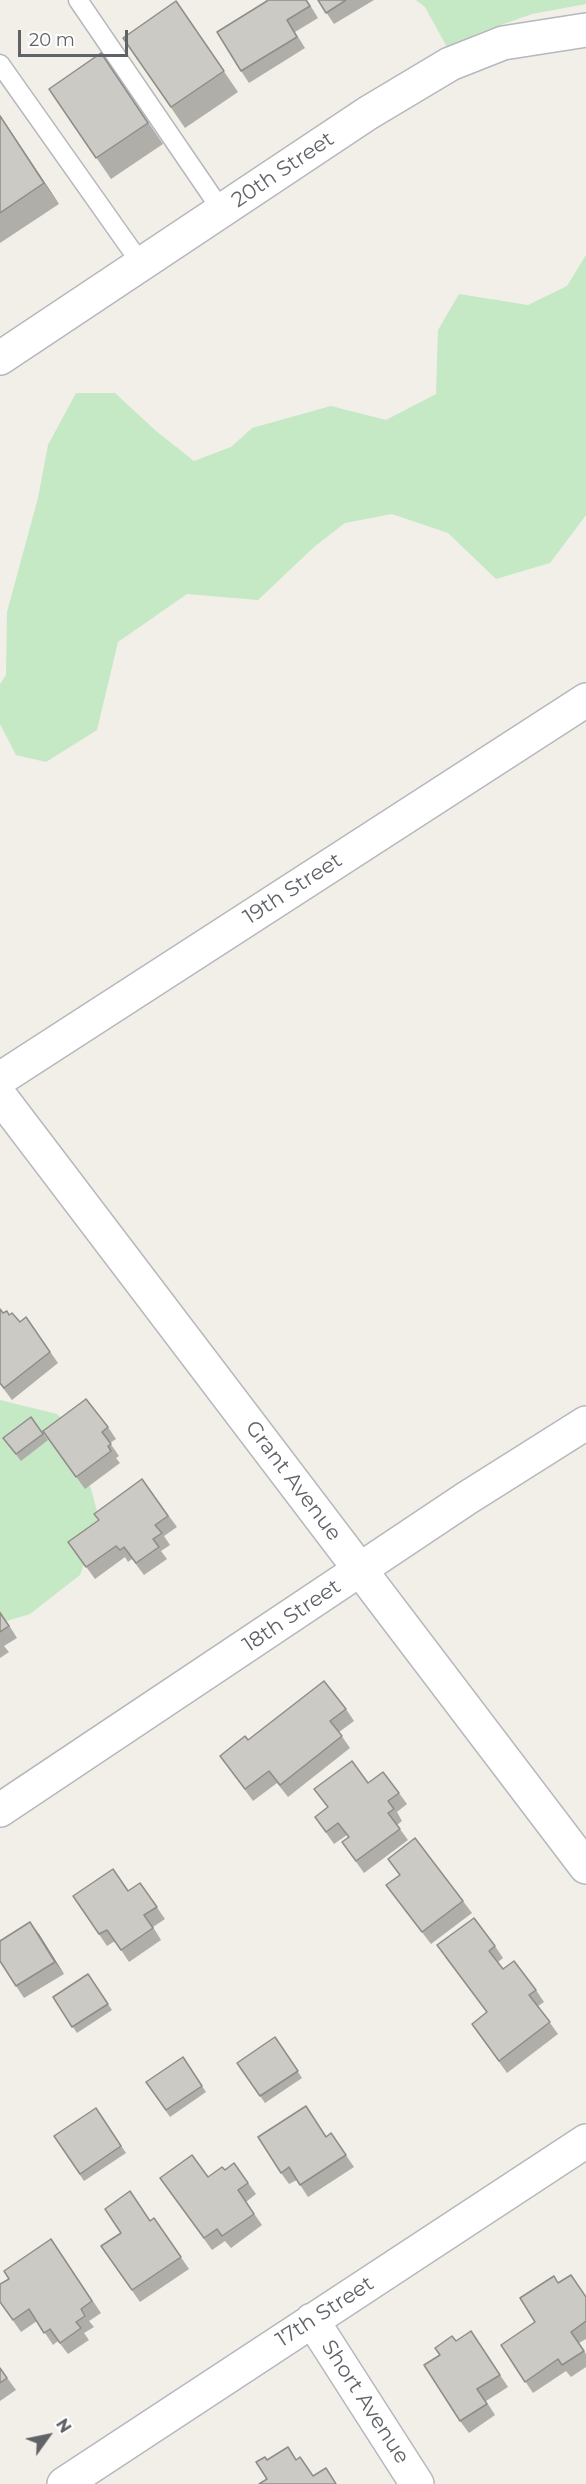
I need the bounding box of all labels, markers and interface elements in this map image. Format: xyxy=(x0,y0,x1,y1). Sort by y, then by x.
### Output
scale bar xyxy=(21,18,130,56)
text: 20 m xyxy=(29,29,75,51)
street label: 20th Street xyxy=(227,127,339,213)
street label: 19th Street xyxy=(239,848,347,930)
street label: Grant Avenue xyxy=(240,1416,346,1546)
street label: 18th Street xyxy=(238,1574,346,1658)
street label: 17th Street xyxy=(271,2271,379,2353)
street label: Short Avenue xyxy=(316,2335,414,2469)
north arrow xyxy=(18,2406,78,2466)
text: N xyxy=(52,2415,75,2437)

